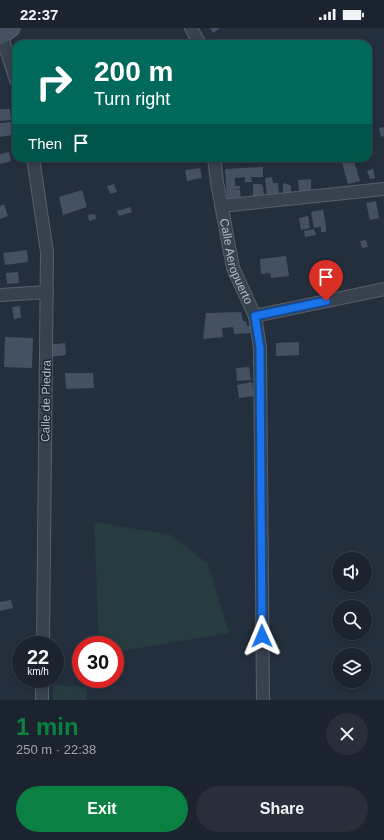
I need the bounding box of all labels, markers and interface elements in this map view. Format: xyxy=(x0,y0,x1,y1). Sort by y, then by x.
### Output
text: 22:37 xyxy=(20,6,58,23)
icon: right xyxy=(28,56,80,108)
text: 200 m xyxy=(94,56,173,87)
text: Turn right xyxy=(94,89,170,109)
icon: arrive xyxy=(70,132,92,154)
text: Then xyxy=(28,135,62,152)
street label: Calle Aeropuerto xyxy=(217,217,256,307)
pin xyxy=(309,260,343,301)
icon: arrive xyxy=(315,266,337,288)
street label: Calle de Piedra xyxy=(38,360,54,442)
map controls xyxy=(332,552,372,688)
button: sound xyxy=(332,552,372,592)
button: search xyxy=(332,600,372,640)
position arrow xyxy=(241,615,283,657)
speed limit sign: 30 xyxy=(72,636,124,688)
text: 22 xyxy=(27,646,49,668)
button: layers xyxy=(332,648,372,688)
text: km/h xyxy=(27,666,49,677)
text: 1 min xyxy=(16,713,79,740)
button: close xyxy=(326,713,368,755)
text: 250 m · 22:38 xyxy=(16,742,96,757)
button: Exit xyxy=(16,786,188,832)
button: Share xyxy=(196,786,368,832)

